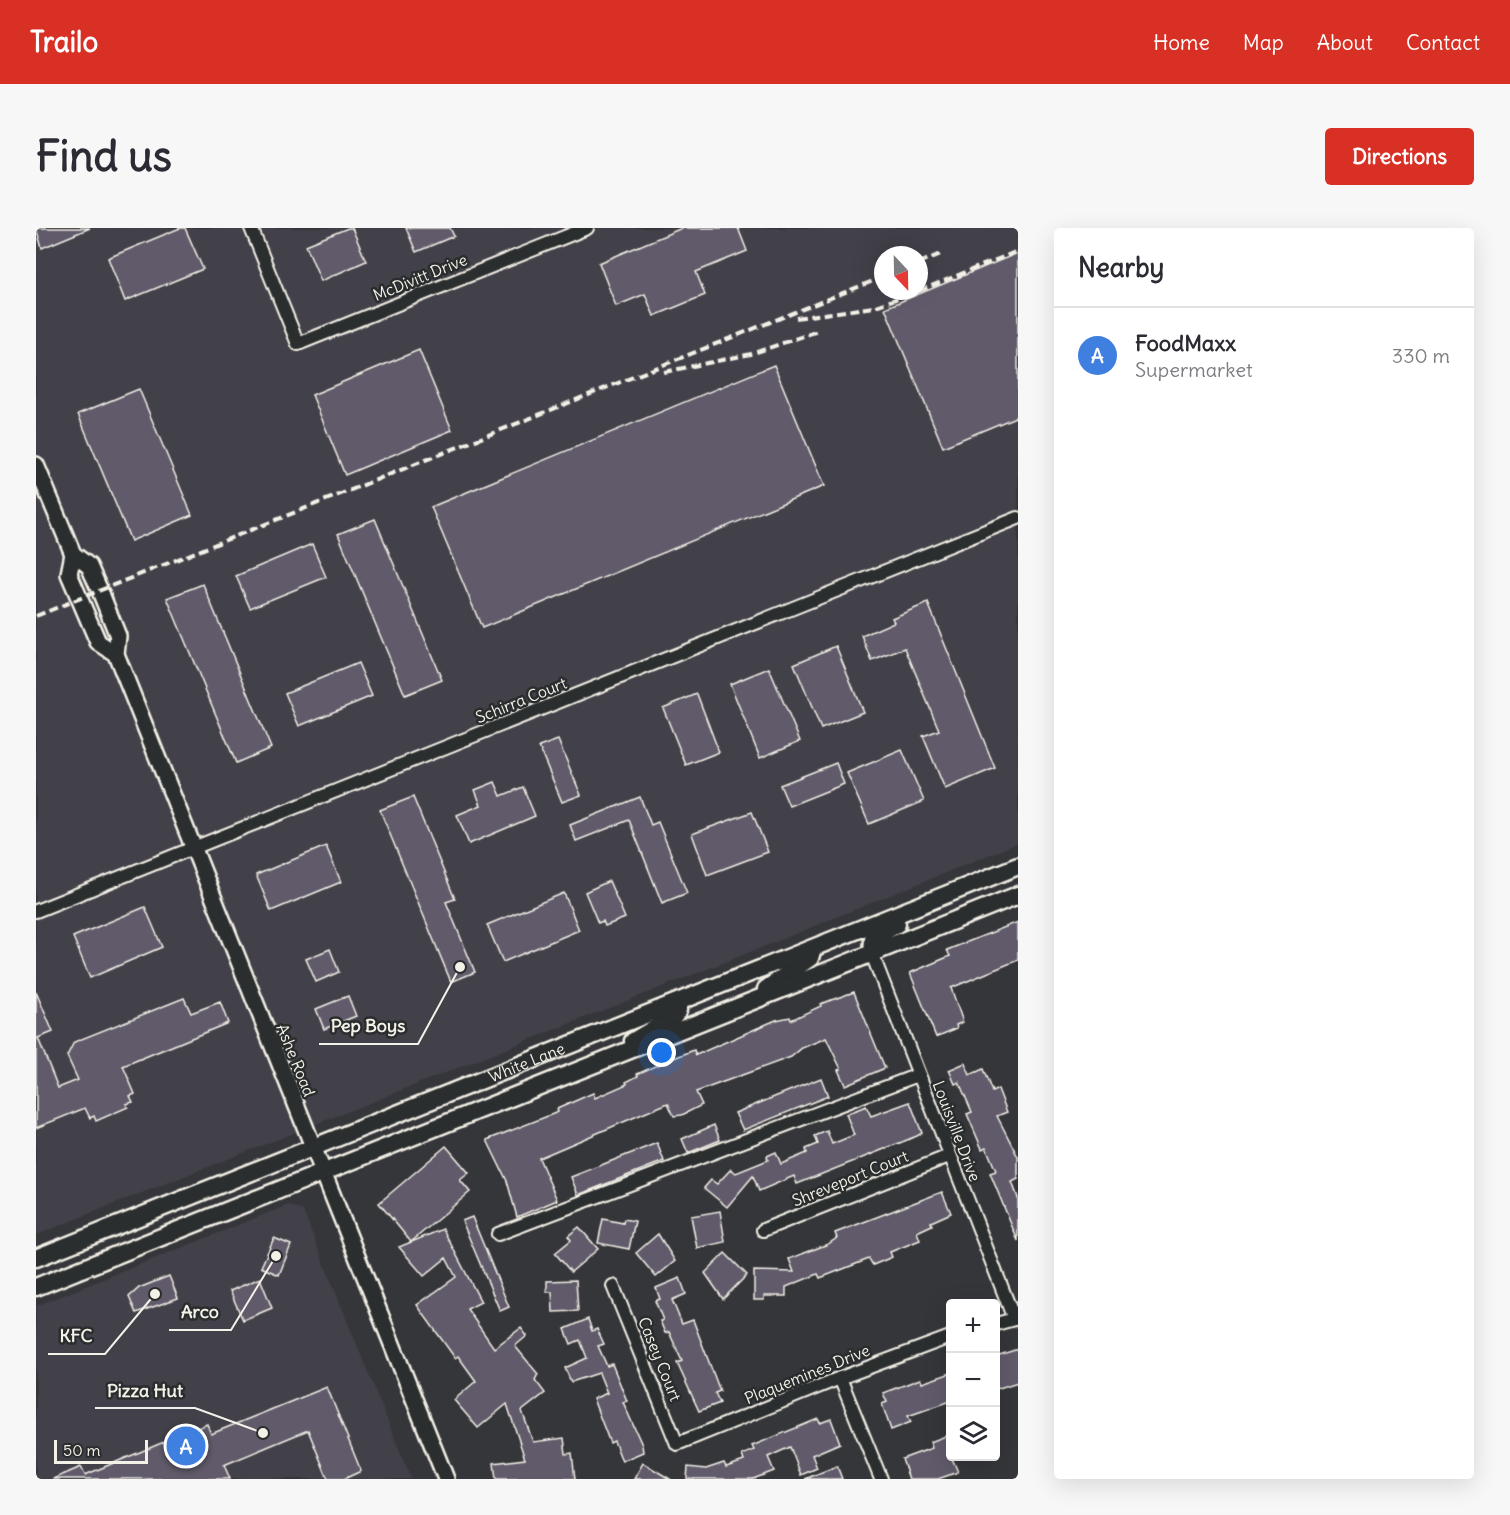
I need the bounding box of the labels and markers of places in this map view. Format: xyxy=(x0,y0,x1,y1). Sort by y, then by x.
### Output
callout: Pep Boys xyxy=(319,1008,418,1044)
callout: Arco xyxy=(169,1294,231,1330)
callout: KFC xyxy=(48,1318,105,1354)
callout: Pizza Hut xyxy=(95,1372,195,1408)
pin: A xyxy=(166,1424,206,1468)

